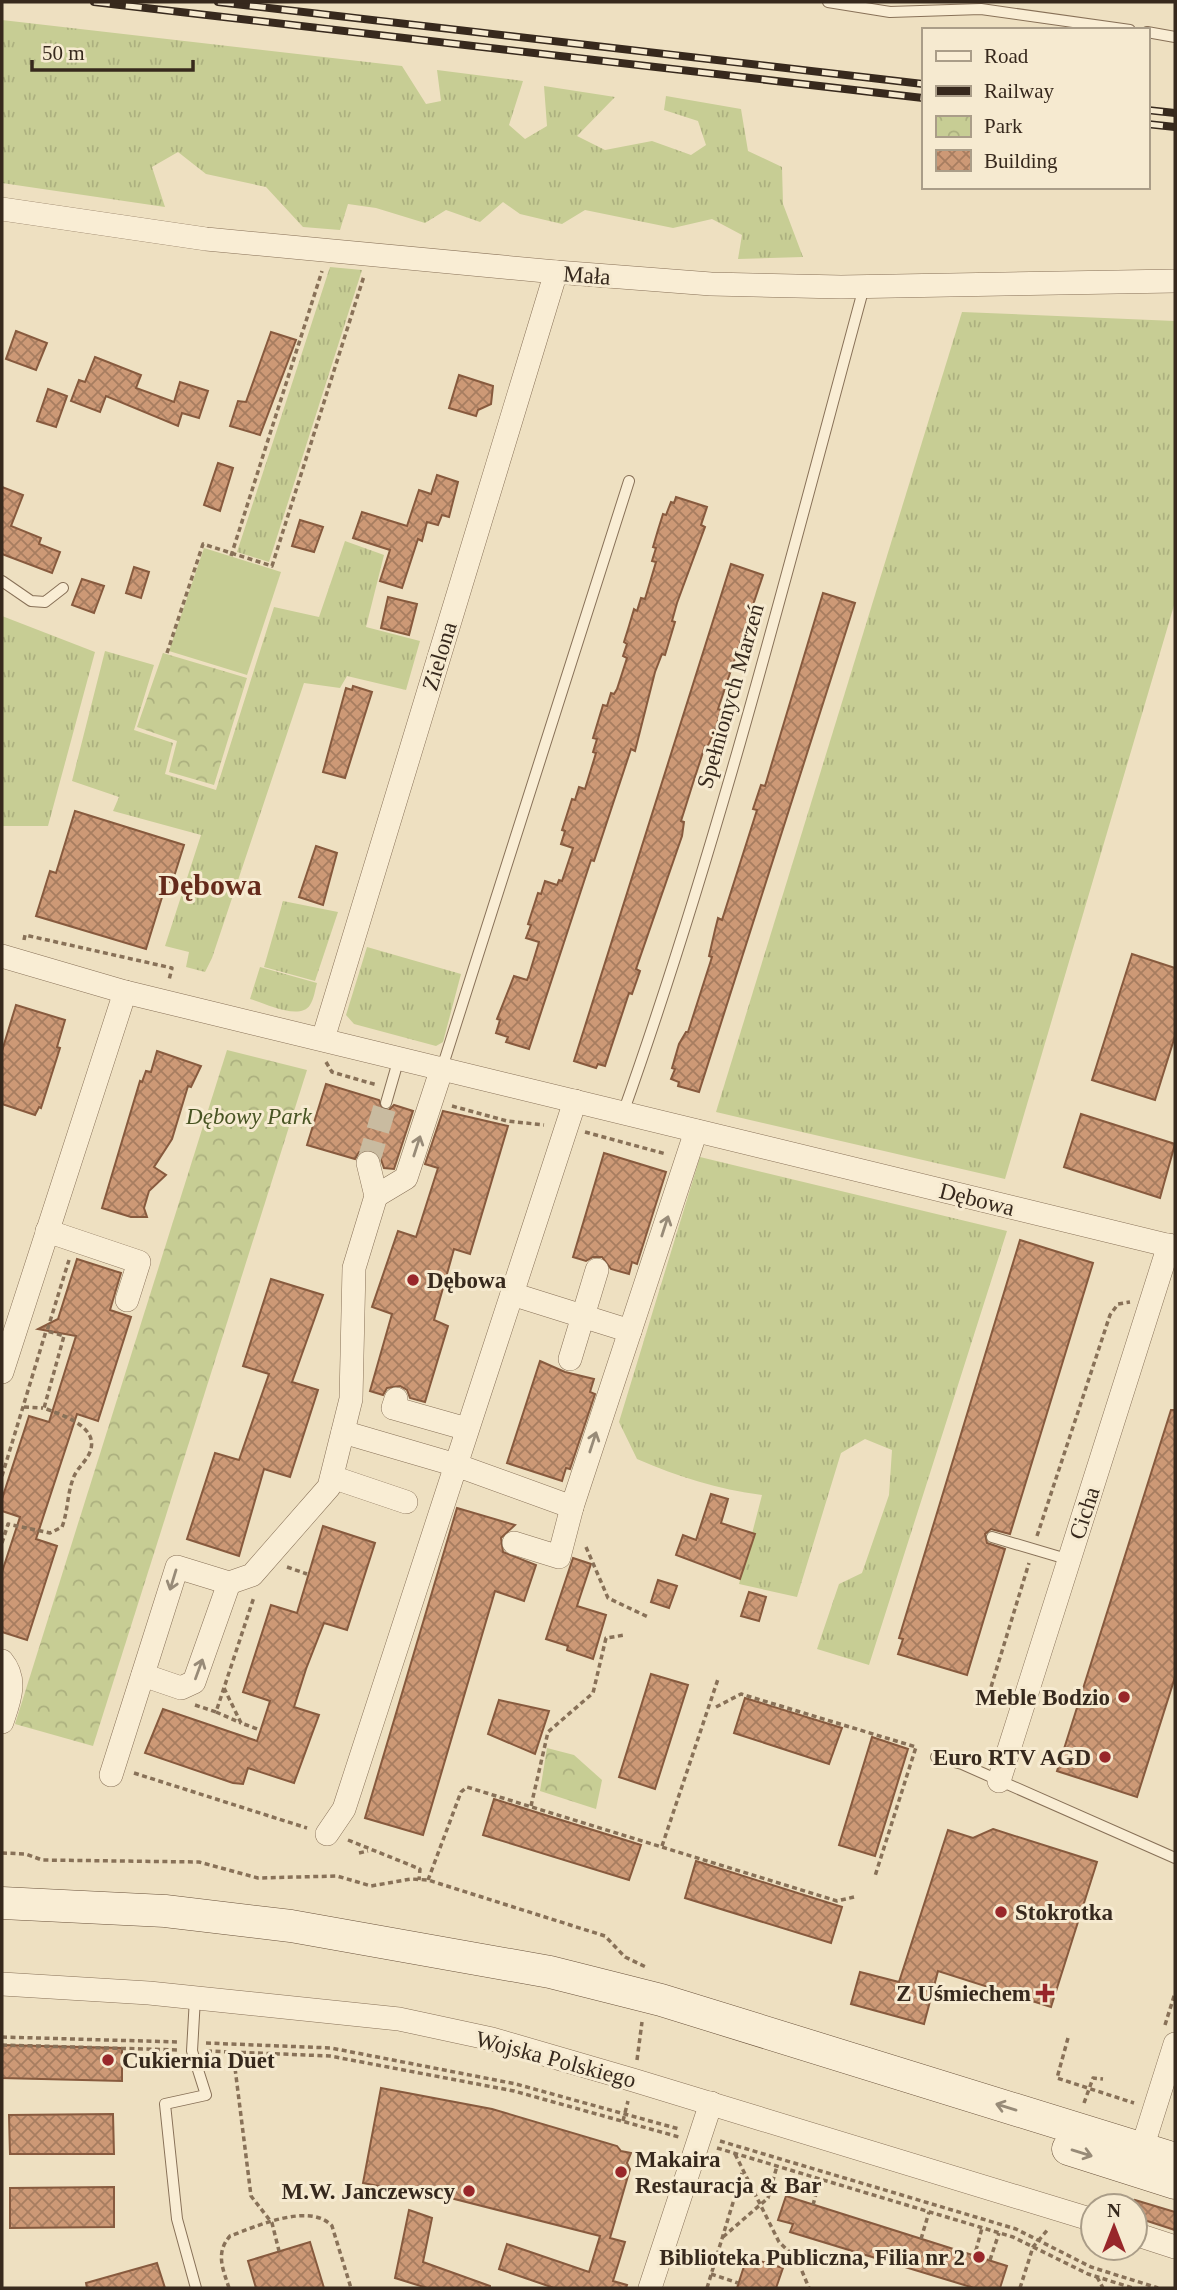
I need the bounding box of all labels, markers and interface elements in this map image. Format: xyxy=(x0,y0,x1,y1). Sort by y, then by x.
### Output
scale bar xyxy=(32,28,192,72)
legend xyxy=(922,28,1149,189)
text: 50 m xyxy=(42,41,85,65)
text: Road xyxy=(984,44,1029,68)
text: Railway xyxy=(984,79,1054,103)
text: Park xyxy=(984,114,1023,138)
text: Building xyxy=(984,149,1058,173)
street label: Mała xyxy=(563,261,611,290)
street label: Spełnionych Marzeń xyxy=(692,600,769,791)
street label: Zielona xyxy=(417,619,462,693)
district label: Dębowa xyxy=(158,868,262,901)
park label: Dębowy Park xyxy=(185,1104,313,1129)
one-way arrow xyxy=(411,1136,424,1158)
street label: Dębowa xyxy=(937,1178,1017,1221)
one-way arrow xyxy=(659,1215,672,1237)
place label: Dębowa xyxy=(427,1268,507,1293)
marker: Dębowa xyxy=(405,1272,421,1288)
one-way arrow xyxy=(588,1431,601,1453)
street label: Cicha xyxy=(1064,1484,1105,1543)
one-way arrow xyxy=(165,1568,178,1590)
one-way arrow xyxy=(194,1659,206,1681)
place label: Meble Bodzio xyxy=(975,1685,1110,1710)
marker: Meble Bodzio xyxy=(1116,1689,1132,1705)
place label: Euro RTV AGD xyxy=(933,1745,1091,1770)
marker: Euro RTV AGD xyxy=(1097,1749,1113,1765)
place label: Stokrotka xyxy=(1015,1900,1113,1925)
marker: Stokrotka xyxy=(993,1904,1009,1920)
place label: Z Uśmiechem xyxy=(896,1981,1031,2006)
marker: Z Uśmiechem xyxy=(1037,1985,1053,2001)
street label: Wojska Polskiego xyxy=(473,2026,639,2093)
place label: Cukiernia Duet xyxy=(122,2048,275,2073)
marker: Cukiernia Duet xyxy=(100,2052,116,2068)
one-way arrow xyxy=(996,2100,1018,2113)
place label: Makaira Restauracja & Bar xyxy=(635,2147,822,2198)
one-way arrow xyxy=(1071,2148,1093,2161)
marker: Makaira Restauracja & Bar xyxy=(613,2164,629,2180)
place label: M.W. Janczewscy xyxy=(281,2179,455,2204)
marker: M.W. Janczewscy xyxy=(461,2183,477,2199)
north arrow xyxy=(1079,2192,1149,2262)
text: N xyxy=(1107,2200,1121,2221)
place label: Biblioteka Publiczna, Filia nr 2 xyxy=(659,2245,965,2270)
marker: Biblioteka Publiczna, Filia nr 2 xyxy=(971,2249,987,2265)

